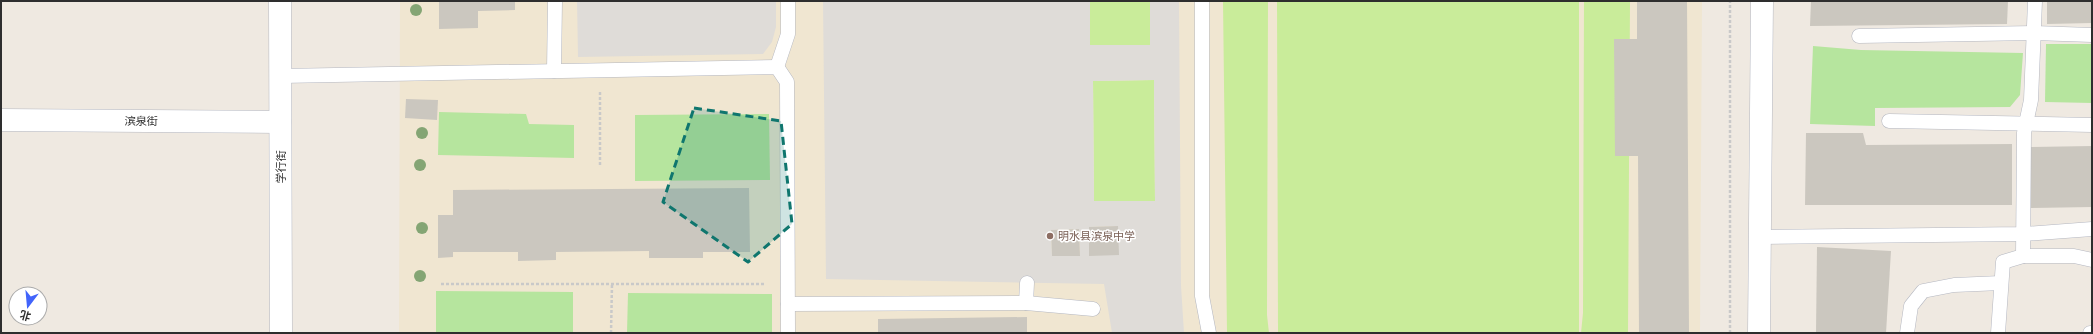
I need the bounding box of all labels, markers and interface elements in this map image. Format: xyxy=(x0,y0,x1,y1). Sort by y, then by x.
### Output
street label: 滨泉街 xyxy=(125,115,158,127)
street label: 学行街 xyxy=(275,151,287,184)
place label: 明水县滨泉中学 xyxy=(1058,230,1135,242)
marker: 明水县滨泉中学 xyxy=(1045,231,1055,241)
north arrow xyxy=(8,286,48,326)
text: 北 xyxy=(18,308,32,323)

